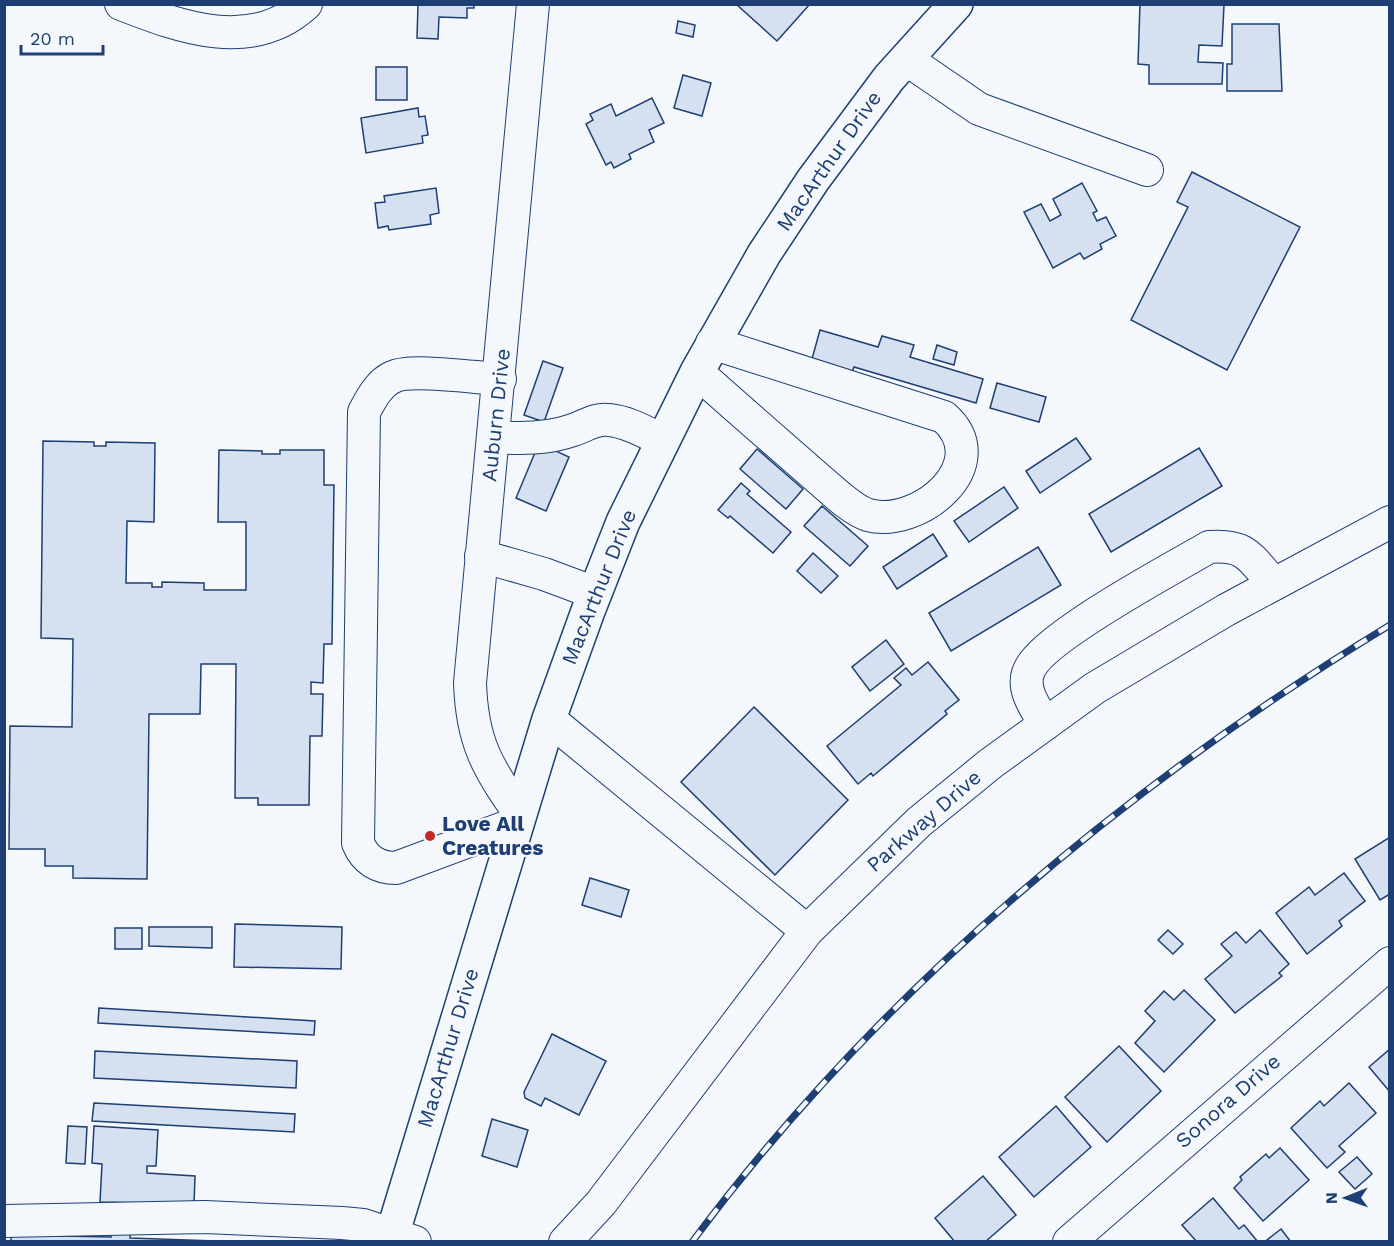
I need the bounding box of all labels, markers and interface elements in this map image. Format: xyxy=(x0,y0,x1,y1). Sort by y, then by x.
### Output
scale bar xyxy=(21,18,104,56)
text: 20 m xyxy=(30,28,75,49)
street label: MacArthur Drive xyxy=(771,86,886,236)
street label: Auburn Drive xyxy=(476,347,515,483)
street label: MacArthur Drive xyxy=(556,505,641,668)
street label: Parkway Drive xyxy=(861,764,986,877)
place label: Love All Creatures xyxy=(442,811,544,860)
marker: Love All Creatures xyxy=(423,829,437,843)
street label: MacArthur Drive xyxy=(411,965,484,1131)
street label: Sonora Drive xyxy=(1170,1048,1285,1153)
north arrow xyxy=(1316,1168,1376,1228)
text: N xyxy=(1322,1192,1341,1204)

